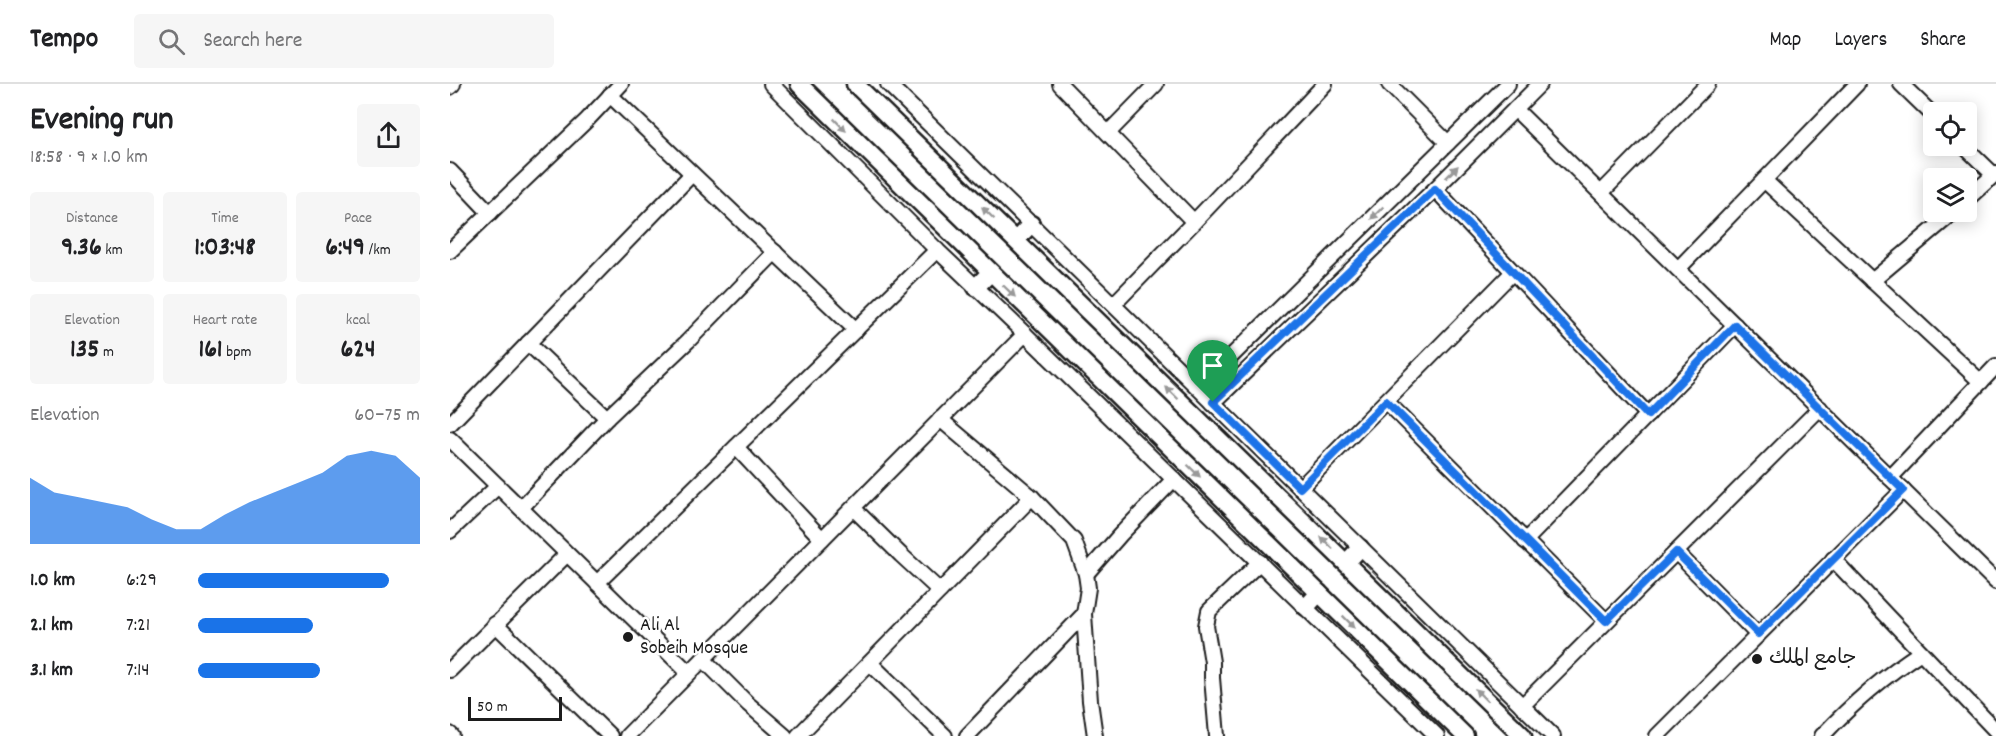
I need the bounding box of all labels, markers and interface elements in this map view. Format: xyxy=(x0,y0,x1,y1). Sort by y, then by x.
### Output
search box xyxy=(134,14,554,68)
text: Tempo xyxy=(30,21,98,61)
icon: search xyxy=(155,25,188,58)
text: Search here xyxy=(203,26,303,57)
text: Map xyxy=(1770,26,1801,56)
text: Layers xyxy=(1834,26,1887,56)
text: Share xyxy=(1920,26,1966,56)
text: Evening run xyxy=(30,98,174,145)
map controls xyxy=(1923,102,1977,222)
button: locate xyxy=(1923,102,1977,156)
button: share xyxy=(357,104,420,167)
one-way arrow xyxy=(833,118,848,132)
text: 18:58 · 9 × 1.0 km xyxy=(30,144,148,172)
one-way arrow xyxy=(1444,166,1458,180)
button: layers xyxy=(1923,168,1977,222)
one-way arrow xyxy=(981,206,995,220)
one-way arrow xyxy=(1370,206,1384,220)
text: Distance xyxy=(66,207,118,230)
text: Time xyxy=(211,207,239,230)
text: Pace xyxy=(344,207,372,230)
text: 9.36 xyxy=(61,230,102,267)
text: 1:03:48 xyxy=(194,230,256,267)
text: 6:49 xyxy=(325,230,365,267)
text: km xyxy=(102,239,123,262)
text: /km xyxy=(365,239,391,262)
one-way arrow xyxy=(1002,284,1016,298)
text: Elevation xyxy=(64,309,120,332)
text: Heart rate xyxy=(193,309,257,332)
text: kcal xyxy=(346,309,370,332)
text: 135 xyxy=(70,332,99,369)
text: 161 xyxy=(198,332,223,369)
text: 624 xyxy=(341,332,375,369)
pin xyxy=(1187,340,1238,402)
text: m xyxy=(99,341,114,364)
text: bpm xyxy=(223,341,252,364)
icon: arrive xyxy=(1196,349,1229,382)
one-way arrow xyxy=(1166,386,1180,400)
text: Elevation xyxy=(30,402,100,430)
text: 60–75 m xyxy=(354,402,420,430)
one-way arrow xyxy=(1187,464,1202,478)
one-way arrow xyxy=(1321,537,1335,551)
text: 1.0 km xyxy=(30,567,75,595)
text: 6:29 xyxy=(126,567,157,595)
text: 2.1 km xyxy=(30,612,73,640)
text: 7:21 xyxy=(126,612,150,640)
place label: Ali Al Sobeih Mosque xyxy=(640,612,748,663)
one-way arrow xyxy=(1342,614,1356,628)
marker: Ali Al Sobeih Mosque xyxy=(621,630,635,644)
place label: جامع الملك xyxy=(1769,645,1856,673)
marker: جامع الملك xyxy=(1750,652,1764,666)
text: 3.1 km xyxy=(30,657,73,685)
text: 7:14 xyxy=(126,657,150,685)
one-way arrow xyxy=(1474,688,1489,702)
scale bar xyxy=(468,694,562,722)
text: 50 m xyxy=(477,696,508,719)

